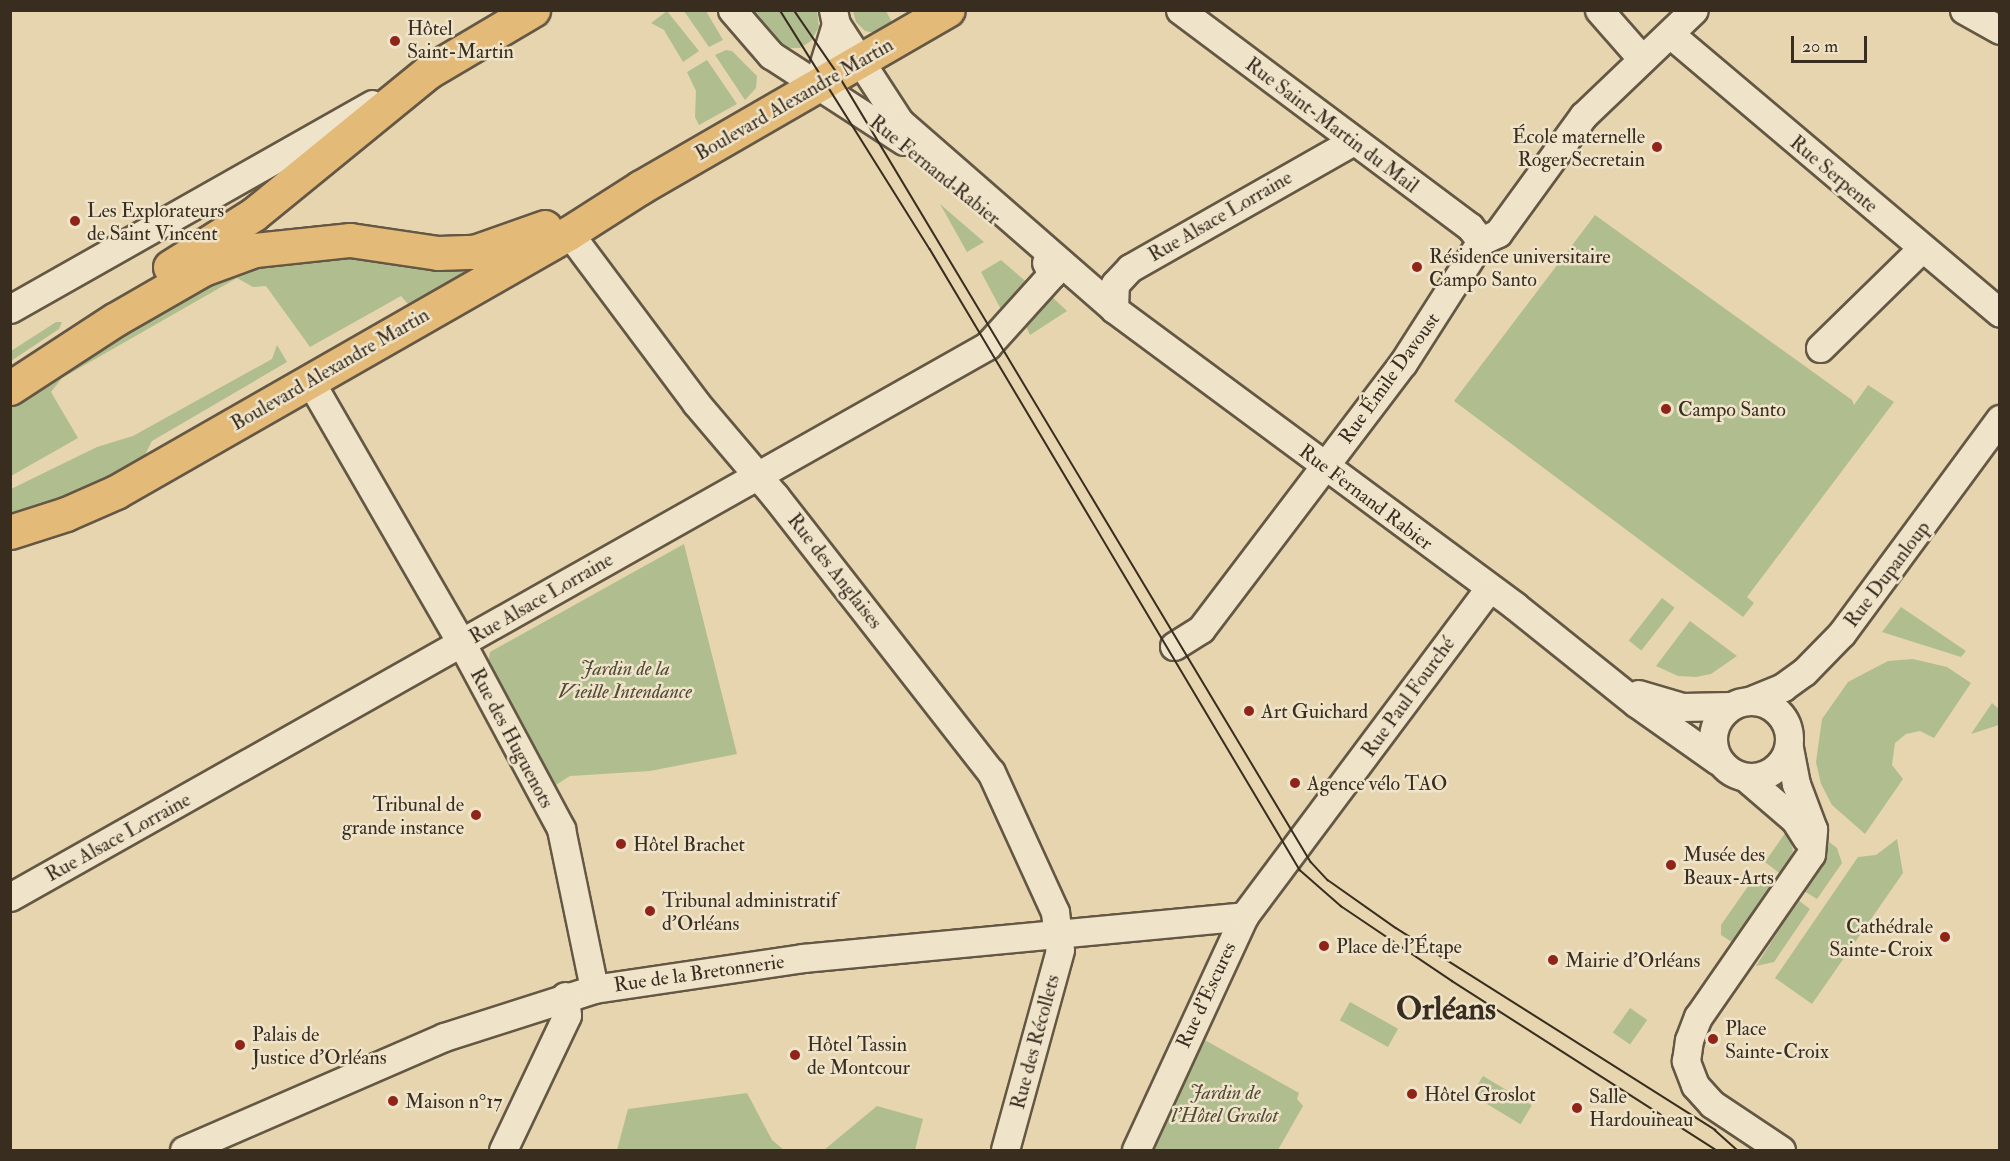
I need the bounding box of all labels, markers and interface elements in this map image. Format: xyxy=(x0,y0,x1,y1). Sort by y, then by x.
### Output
place label: Hôtel Saint-Martin xyxy=(407,17,514,64)
scale bar xyxy=(1794,24,1870,62)
street label: Boulevard Alexandre Martin xyxy=(691,32,897,166)
marker: Hôtel Saint-Martin xyxy=(388,34,402,48)
text: 20 m xyxy=(1802,35,1838,58)
street label: Rue Saint-Martin du Mail xyxy=(1241,52,1423,198)
street label: Rue Fernand Rabier xyxy=(865,110,1005,230)
place label: École maternelle Roger Secretain xyxy=(1512,124,1645,171)
street label: Rue Serpente xyxy=(1785,130,1883,218)
marker: École maternelle Roger Secretain xyxy=(1650,140,1664,154)
street label: Rue Alsace Lorraine xyxy=(1144,165,1296,267)
place label: Les Explorateurs de Saint Vincent xyxy=(87,198,224,245)
marker: Les Explorateurs de Saint Vincent xyxy=(68,214,82,228)
place label: Résidence universitaire Campo Santo xyxy=(1429,244,1611,291)
marker: Résidence universitaire Campo Santo xyxy=(1410,260,1424,274)
street label: Boulevard Alexandre Martin xyxy=(227,302,433,436)
street label: Rue Émile Davoust xyxy=(1333,308,1445,448)
place label: Campo Santo xyxy=(1678,397,1786,421)
marker: Campo Santo xyxy=(1659,402,1673,416)
street label: Rue Fernand Rabier xyxy=(1294,439,1438,555)
street label: Rue des Anglaises xyxy=(782,508,888,634)
street label: Rue Dupanloup xyxy=(1839,516,1935,632)
street label: Rue Alsace Lorraine xyxy=(465,547,617,649)
street label: Rue Paul Fourché xyxy=(1356,632,1460,762)
park label: Jardin de la Vieille Intendance xyxy=(558,657,692,704)
street label: Rue des Huguenots xyxy=(465,664,559,812)
place label: Art Guichard xyxy=(1261,699,1368,723)
marker: Art Guichard xyxy=(1242,704,1256,718)
place label: Agence vélo TAO xyxy=(1307,771,1447,795)
marker: Agence vélo TAO xyxy=(1288,776,1302,790)
street label: Rue Alsace Lorraine xyxy=(41,787,195,887)
place label: Tribunal de grande instance xyxy=(342,792,464,839)
marker: Tribunal de grande instance xyxy=(469,808,483,822)
place label: Hôtel Brachet xyxy=(633,832,745,856)
marker: Hôtel Brachet xyxy=(614,837,628,851)
place label: Musée des Beaux-Arts xyxy=(1683,842,1774,889)
marker: Musée des Beaux-Arts xyxy=(1664,858,1678,872)
place label: Tribunal administratif d'Orléans xyxy=(662,888,837,935)
marker: Tribunal administratif d'Orléans xyxy=(643,904,657,918)
place label: Cathédrale Sainte-Croix xyxy=(1829,914,1933,961)
marker: Cathédrale Sainte-Croix xyxy=(1938,930,1952,944)
place label: Place de l'Étape xyxy=(1336,934,1462,958)
street label: Rue d'Escures xyxy=(1171,938,1241,1052)
marker: Place de l'Étape xyxy=(1317,939,1331,953)
place label: Mairie d'Orléans xyxy=(1565,948,1700,972)
street label: Rue de la Bretonnerie xyxy=(612,949,786,997)
marker: Mairie d'Orléans xyxy=(1546,953,1560,967)
street label: Rue des Récollets xyxy=(1006,972,1064,1112)
district label: Orléans xyxy=(1396,990,1496,1028)
place label: Place Sainte-Croix xyxy=(1725,1016,1829,1063)
place label: Palais de Justice d'Orléans xyxy=(252,1022,387,1069)
place label: Hôtel Tassin de Montcour xyxy=(807,1032,910,1079)
marker: Place Sainte-Croix xyxy=(1706,1032,1720,1046)
marker: Palais de Justice d'Orléans xyxy=(233,1038,247,1052)
marker: Hôtel Tassin de Montcour xyxy=(788,1048,802,1062)
park label: Jardin de l'Hôtel Groslot xyxy=(1172,1081,1278,1128)
place label: Hôtel Groslot xyxy=(1424,1082,1536,1106)
place label: Salle Hardouineau xyxy=(1589,1084,1693,1131)
marker: Hôtel Groslot xyxy=(1405,1087,1419,1101)
place label: Maison n°17 xyxy=(405,1089,502,1113)
marker: Maison n°17 xyxy=(386,1094,400,1108)
marker: Salle Hardouineau xyxy=(1570,1101,1584,1115)

